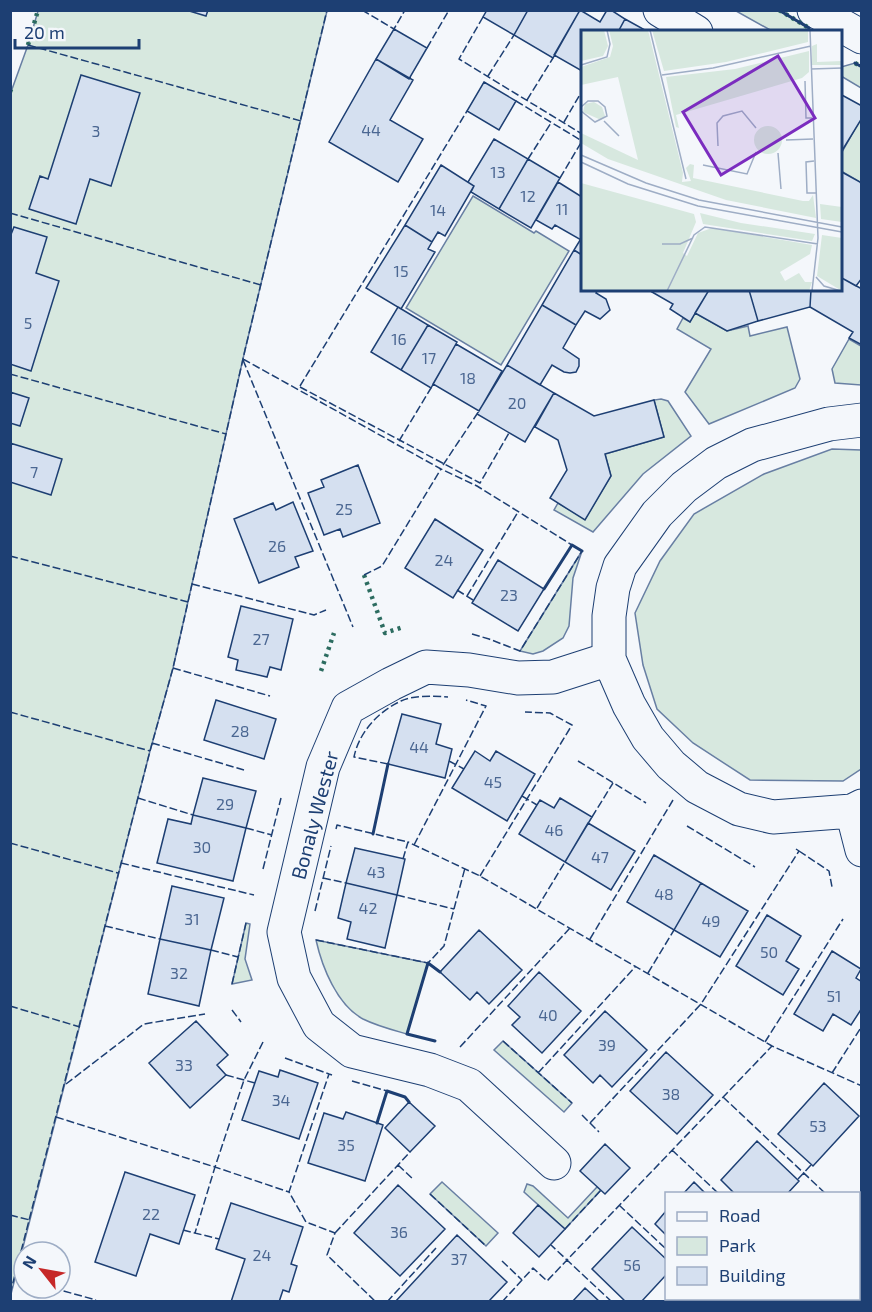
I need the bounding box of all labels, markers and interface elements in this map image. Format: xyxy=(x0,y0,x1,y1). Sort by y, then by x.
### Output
scale bar xyxy=(15,12,140,50)
text: 20 m xyxy=(24,21,65,43)
inset map xyxy=(581,30,842,291)
house number: 44 xyxy=(361,120,381,139)
house number: 3 xyxy=(92,121,100,140)
house number: 13 xyxy=(490,162,506,181)
house number: 12 xyxy=(520,186,536,205)
house number: 11 xyxy=(556,199,568,218)
house number: 14 xyxy=(430,200,446,219)
house number: 15 xyxy=(394,261,408,280)
house number: 5 xyxy=(24,313,32,332)
house number: 16 xyxy=(391,329,407,348)
house number: 17 xyxy=(422,348,436,367)
house number: 18 xyxy=(460,368,476,387)
house number: 20 xyxy=(508,393,526,412)
house number: 7 xyxy=(30,462,38,481)
house number: 25 xyxy=(335,499,353,518)
house number: 26 xyxy=(268,536,286,555)
house number: 24 xyxy=(435,550,454,569)
house number: 23 xyxy=(500,585,518,604)
house number: 27 xyxy=(252,629,270,648)
house number: 28 xyxy=(231,721,249,740)
house number: 44 xyxy=(409,737,429,756)
street label: Bonaly Wester xyxy=(285,748,343,882)
house number: 45 xyxy=(484,772,502,791)
house number: 29 xyxy=(216,794,234,813)
house number: 46 xyxy=(545,820,564,839)
house number: 30 xyxy=(193,837,211,856)
house number: 47 xyxy=(591,847,609,866)
house number: 43 xyxy=(367,862,385,881)
house number: 48 xyxy=(654,884,674,903)
house number: 42 xyxy=(359,898,377,917)
house number: 31 xyxy=(184,909,200,928)
house number: 49 xyxy=(702,911,721,930)
house number: 50 xyxy=(760,942,778,961)
house number: 32 xyxy=(170,963,188,982)
house number: 51 xyxy=(827,986,841,1005)
house number: 40 xyxy=(538,1005,558,1024)
house number: 39 xyxy=(598,1035,616,1054)
house number: 33 xyxy=(175,1055,193,1074)
house number: 38 xyxy=(662,1084,680,1103)
house number: 34 xyxy=(272,1090,291,1109)
house number: 53 xyxy=(809,1116,827,1135)
house number: 35 xyxy=(337,1135,355,1154)
legend xyxy=(665,1192,860,1300)
house number: 22 xyxy=(142,1204,160,1223)
text: Road xyxy=(719,1204,760,1226)
house number: 36 xyxy=(390,1222,408,1241)
text: Park xyxy=(719,1234,756,1256)
north arrow xyxy=(12,1240,72,1300)
house number: 24 xyxy=(253,1245,272,1264)
house number: 37 xyxy=(450,1249,468,1268)
text: N xyxy=(18,1252,40,1272)
house number: 56 xyxy=(623,1255,641,1274)
text: Building xyxy=(719,1264,786,1286)

